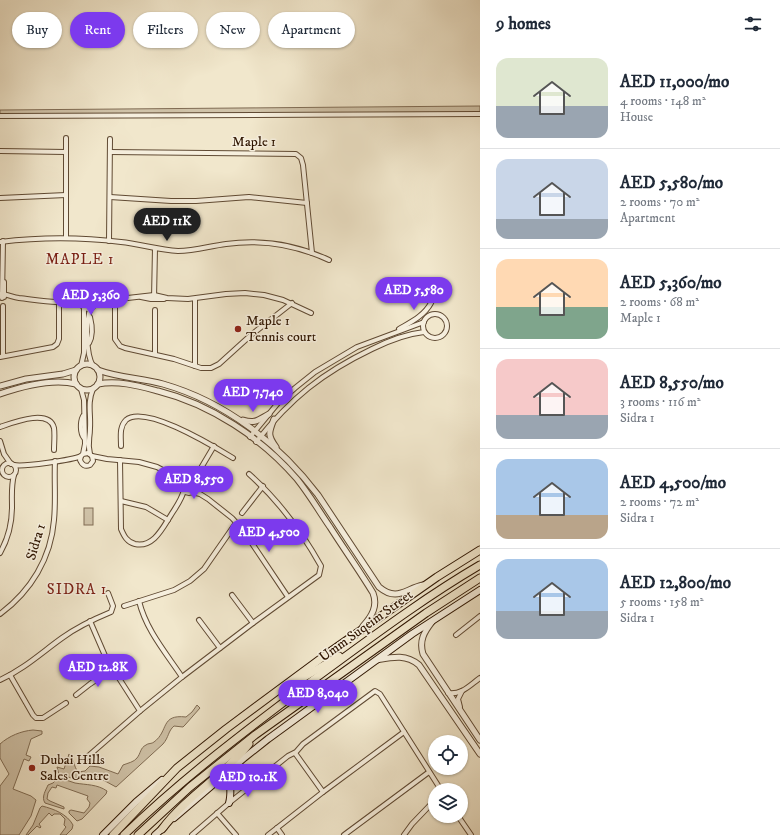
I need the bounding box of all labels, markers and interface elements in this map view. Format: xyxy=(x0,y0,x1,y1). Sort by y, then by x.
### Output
chip: Buy xyxy=(12,12,62,48)
chip: Rent xyxy=(70,12,125,48)
chip: Filters xyxy=(133,12,198,48)
chip: New xyxy=(206,12,260,48)
chip: Apartment xyxy=(268,12,355,48)
text: 9 homes xyxy=(496,13,551,35)
icon: filters xyxy=(742,13,764,35)
text: AED 11,000/mo xyxy=(620,71,729,93)
icon: home xyxy=(528,74,576,122)
text: 4 rooms · 148 m² xyxy=(620,93,706,109)
text: House xyxy=(620,109,653,125)
street label: Maple 1 xyxy=(232,133,276,151)
text: AED 5,580/mo xyxy=(620,172,723,194)
icon: home xyxy=(528,175,576,223)
text: 2 rooms · 70 m² xyxy=(620,194,700,210)
pin: AED 11K xyxy=(130,208,204,242)
text: Apartment xyxy=(620,210,675,226)
text: AED 11K xyxy=(143,213,191,229)
district label: MAPLE 1 xyxy=(45,250,115,269)
text: AED 5,360/mo xyxy=(620,272,722,294)
icon: home xyxy=(528,275,576,323)
pin: AED 5,580 xyxy=(368,277,460,311)
pin: AED 5,360 xyxy=(45,282,137,316)
text: AED 5,580 xyxy=(384,282,444,298)
text: AED 5,360 xyxy=(62,287,120,303)
text: 2 rooms · 68 m² xyxy=(620,294,699,310)
text: Maple 1 xyxy=(620,310,661,326)
place label: Maple 1 Tennis court xyxy=(246,312,317,346)
marker: Maple 1 Tennis court xyxy=(233,324,243,334)
text: AED 8,550/mo xyxy=(620,372,724,394)
icon: home xyxy=(528,375,576,423)
pin: AED 7,740 xyxy=(207,379,299,413)
text: AED 7,740 xyxy=(223,384,283,400)
text: 3 rooms · 116 m² xyxy=(620,394,701,410)
text: Sidra 1 xyxy=(620,410,655,426)
pin: AED 8,550 xyxy=(148,466,240,500)
text: AED 8,550 xyxy=(164,471,224,487)
text: AED 4,500/mo xyxy=(620,472,726,494)
icon: home xyxy=(528,475,576,523)
text: 2 rooms · 72 m² xyxy=(620,494,699,510)
text: Sidra 1 xyxy=(620,510,655,526)
pin: AED 4,500 xyxy=(223,519,315,553)
street label: Sidra 1 xyxy=(22,522,50,562)
text: AED 4,500 xyxy=(238,524,300,540)
text: AED 12,800/mo xyxy=(620,572,731,594)
icon: home xyxy=(528,575,576,623)
district label: SIDRA 1 xyxy=(47,580,107,599)
street label: Umm Suqeim Street xyxy=(316,586,417,666)
text: 5 rooms · 158 m² xyxy=(620,594,704,610)
text: Sidra 1 xyxy=(620,610,655,626)
pin: AED 12.8K xyxy=(52,654,144,688)
text: AED 12.8K xyxy=(68,659,128,675)
pin: AED 8,040 xyxy=(272,680,364,714)
text: AED 8,040 xyxy=(287,685,349,701)
map controls xyxy=(428,735,468,823)
button: locate xyxy=(428,735,468,775)
place label: Dubai Hills Sales Centre xyxy=(40,751,109,785)
marker: Dubai Hills Sales Centre xyxy=(27,763,37,773)
pin: AED 10.1K xyxy=(202,764,294,798)
text: AED 10.1K xyxy=(219,769,277,785)
button: layers xyxy=(428,783,468,823)

